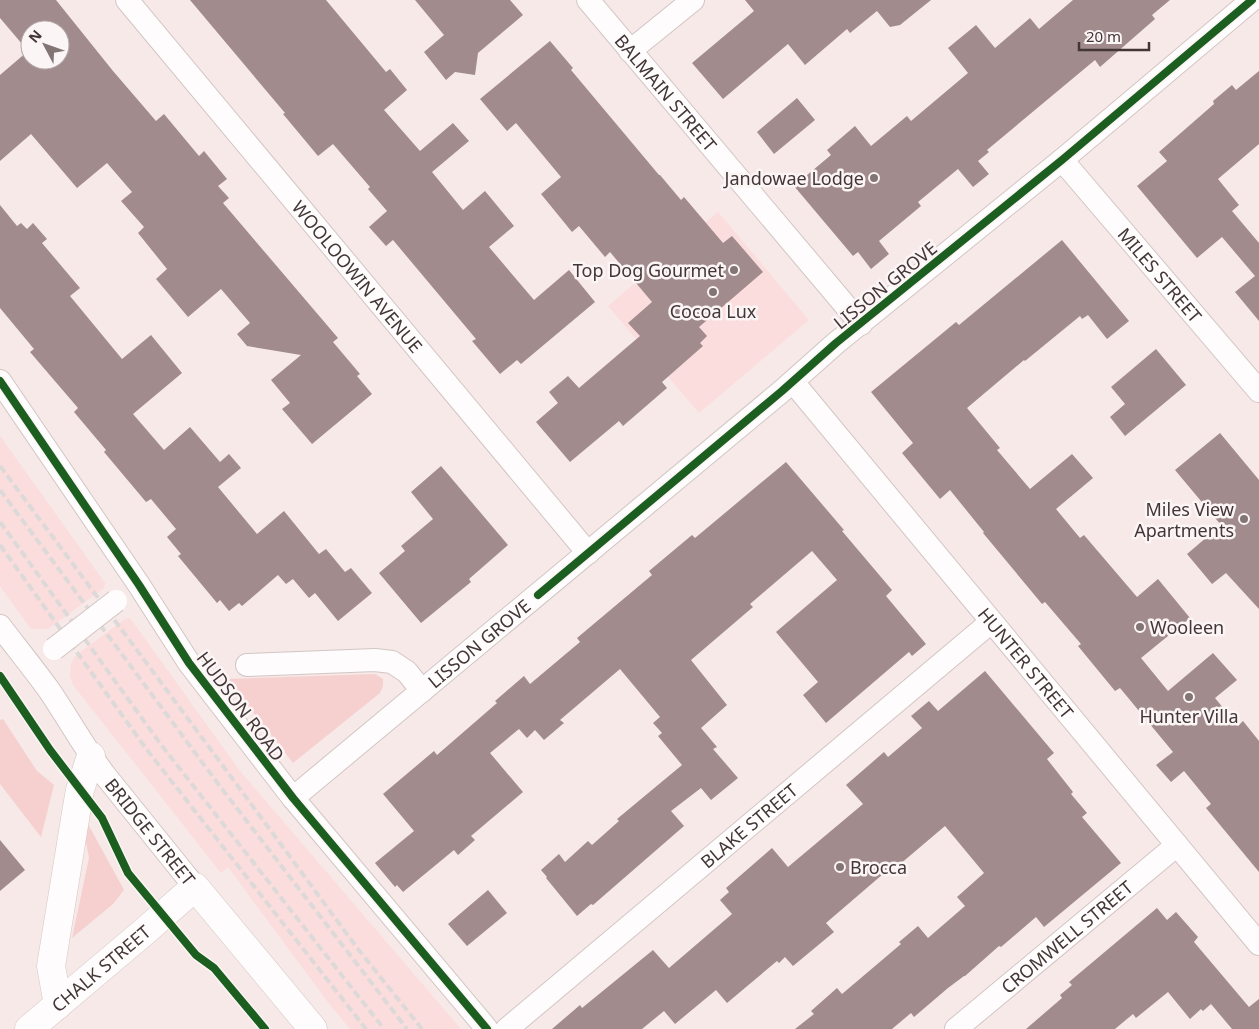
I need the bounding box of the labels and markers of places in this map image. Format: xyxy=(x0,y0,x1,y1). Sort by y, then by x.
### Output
place label: Jandowae Lodge xyxy=(723,166,864,190)
marker: Jandowae Lodge xyxy=(868,172,880,184)
place label: Top Dog Gourmet xyxy=(573,258,724,282)
marker: Top Dog Gourmet xyxy=(728,264,740,276)
marker: Cocoa Lux xyxy=(707,286,719,298)
place label: Cocoa Lux xyxy=(670,299,757,323)
place label: Miles View Apartments xyxy=(1134,497,1234,542)
marker: Miles View Apartments xyxy=(1238,513,1250,525)
place label: Wooleen xyxy=(1150,615,1224,639)
marker: Wooleen xyxy=(1134,621,1146,633)
marker: Hunter Villa xyxy=(1183,691,1195,703)
place label: Hunter Villa xyxy=(1139,704,1239,728)
place label: Brocca xyxy=(850,855,907,879)
marker: Brocca xyxy=(834,861,846,873)

